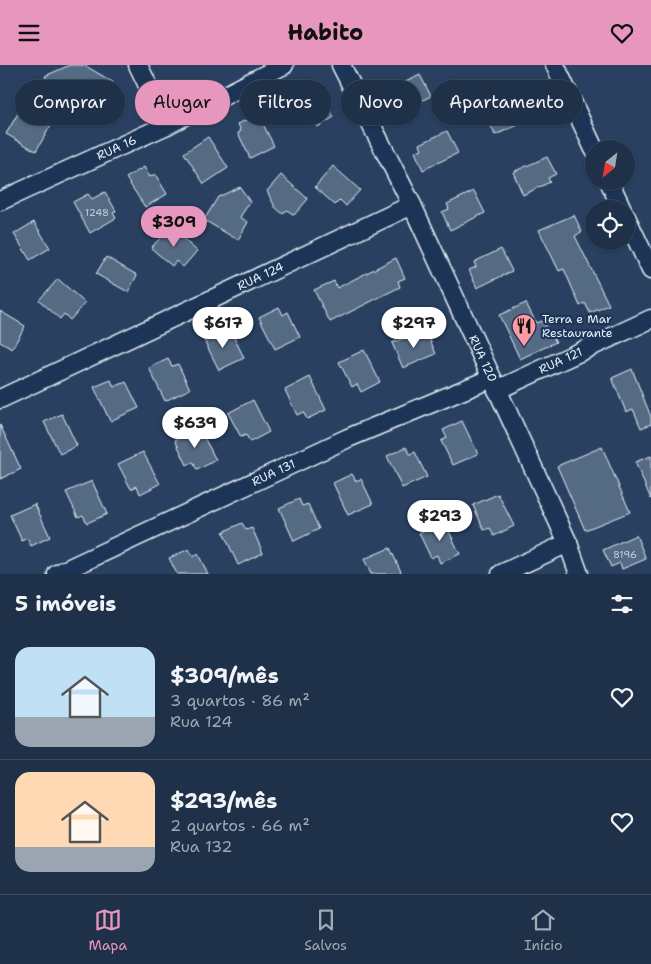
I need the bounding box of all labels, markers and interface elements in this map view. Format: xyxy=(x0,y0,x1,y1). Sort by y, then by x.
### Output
text: Habito xyxy=(288,18,363,47)
icon: menu xyxy=(15,19,43,47)
icon: heart xyxy=(608,19,636,47)
chip: Comprar xyxy=(15,80,125,125)
chip: Alugar xyxy=(135,80,230,125)
chip: Filtros xyxy=(240,80,331,125)
chip: Novo xyxy=(341,80,421,125)
chip: Apartamento xyxy=(431,80,582,125)
street label: RUA 16 xyxy=(94,132,139,164)
north arrow xyxy=(585,140,635,190)
map controls xyxy=(585,140,635,250)
button: locate xyxy=(585,200,635,250)
pin: $309 xyxy=(144,205,204,248)
house number: 1248 xyxy=(85,206,109,219)
text: $309 xyxy=(152,211,196,232)
street label: RUA 124 xyxy=(235,259,286,294)
pin: $617 xyxy=(193,307,253,349)
pin: $297 xyxy=(384,307,444,349)
place label: Terra e Mar Restaurante xyxy=(542,311,613,341)
text: $617 xyxy=(203,312,243,333)
text: $297 xyxy=(392,312,436,333)
restaurant icon: Terra e Mar Restaurante xyxy=(511,313,537,347)
street label: RUA 120 xyxy=(465,332,501,385)
street label: RUA 121 xyxy=(536,344,585,378)
pin: $639 xyxy=(165,407,225,449)
text: $639 xyxy=(173,412,217,433)
street label: RUA 131 xyxy=(249,456,298,490)
pin: $293 xyxy=(410,499,470,542)
text: $293 xyxy=(418,505,462,526)
house number: 8196 xyxy=(613,548,637,561)
text: 5 imóveis xyxy=(15,590,116,618)
icon: filters xyxy=(608,590,636,618)
text: $309/mês xyxy=(170,662,279,690)
icon: home xyxy=(55,667,115,727)
icon: heart xyxy=(608,683,636,711)
text: 3 quartos · 86 m² xyxy=(170,690,310,711)
text: Rua 124 xyxy=(170,711,232,732)
text: $293/mês xyxy=(170,787,277,815)
icon: home xyxy=(55,792,115,852)
icon: heart xyxy=(608,808,636,836)
text: 2 quartos · 66 m² xyxy=(170,815,310,836)
text: Rua 132 xyxy=(170,836,232,857)
tab: Mapa xyxy=(89,906,127,954)
tab: Salvos xyxy=(304,906,347,954)
tab: Início xyxy=(524,906,562,954)

